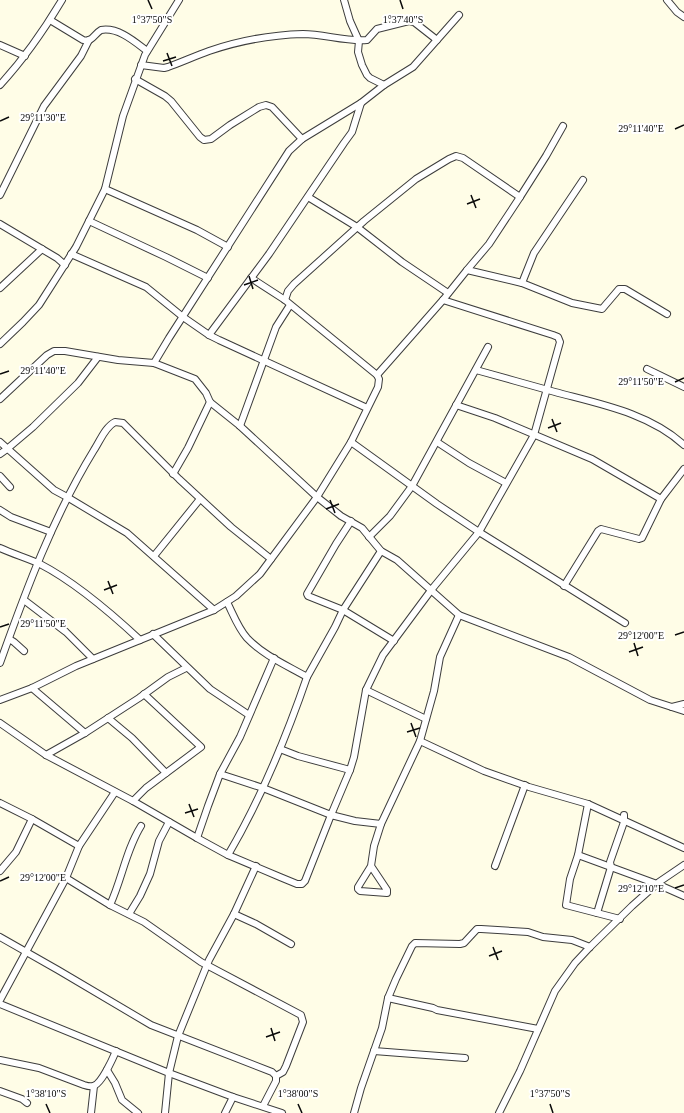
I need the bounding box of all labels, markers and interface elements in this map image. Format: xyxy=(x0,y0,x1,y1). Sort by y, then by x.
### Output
text: 1°37'50"S xyxy=(132,14,172,25)
text: 1°37'40"S xyxy=(383,14,423,25)
text: 29°11'30"E xyxy=(20,112,66,123)
text: 29°11'40"E xyxy=(618,123,664,134)
text: 29°11'40"E xyxy=(20,365,66,376)
text: 29°11'50"E xyxy=(618,376,664,387)
text: 29°11'50"E xyxy=(20,618,66,629)
text: 29°12'00"E xyxy=(618,630,664,641)
text: 29°12'00"E xyxy=(20,872,66,883)
text: 29°12'10"E xyxy=(618,883,664,894)
text: 1°38'10"S xyxy=(26,1088,66,1099)
text: 1°38'00"S xyxy=(278,1088,318,1099)
text: 1°37'50"S xyxy=(530,1088,570,1099)

